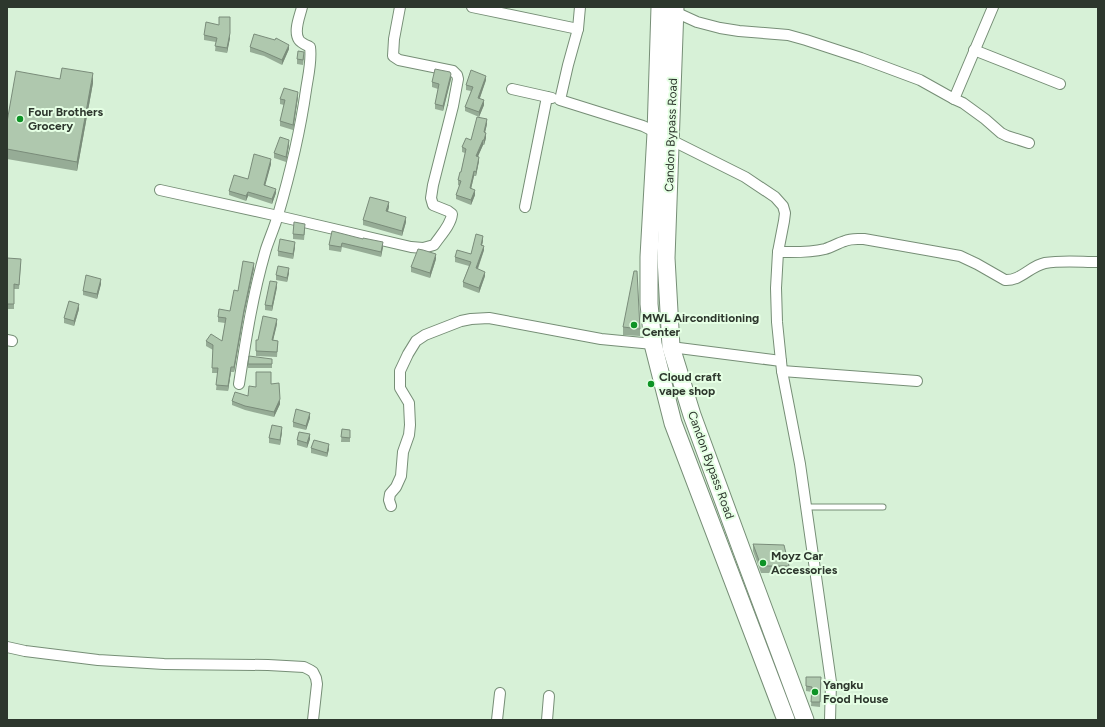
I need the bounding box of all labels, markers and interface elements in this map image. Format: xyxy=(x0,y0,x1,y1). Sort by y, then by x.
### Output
street label: Candon Bypass Road xyxy=(662,78,680,192)
place label: Four Brothers Grocery xyxy=(28,105,103,133)
marker: Four Brothers Grocery xyxy=(15,114,25,124)
place label: MWL Airconditioning Center xyxy=(642,311,759,339)
marker: MWL Airconditioning Center xyxy=(629,320,639,330)
place label: Cloud craft vape shop xyxy=(659,370,722,398)
marker: Cloud craft vape shop xyxy=(646,379,656,389)
street label: Candon Bypass Road xyxy=(685,409,737,521)
place label: Moyz Car Accessories xyxy=(771,549,838,577)
marker: Moyz Car Accessories xyxy=(758,558,768,568)
place label: Yangku Food House xyxy=(823,678,889,706)
marker: Yangku Food House xyxy=(810,687,820,697)

